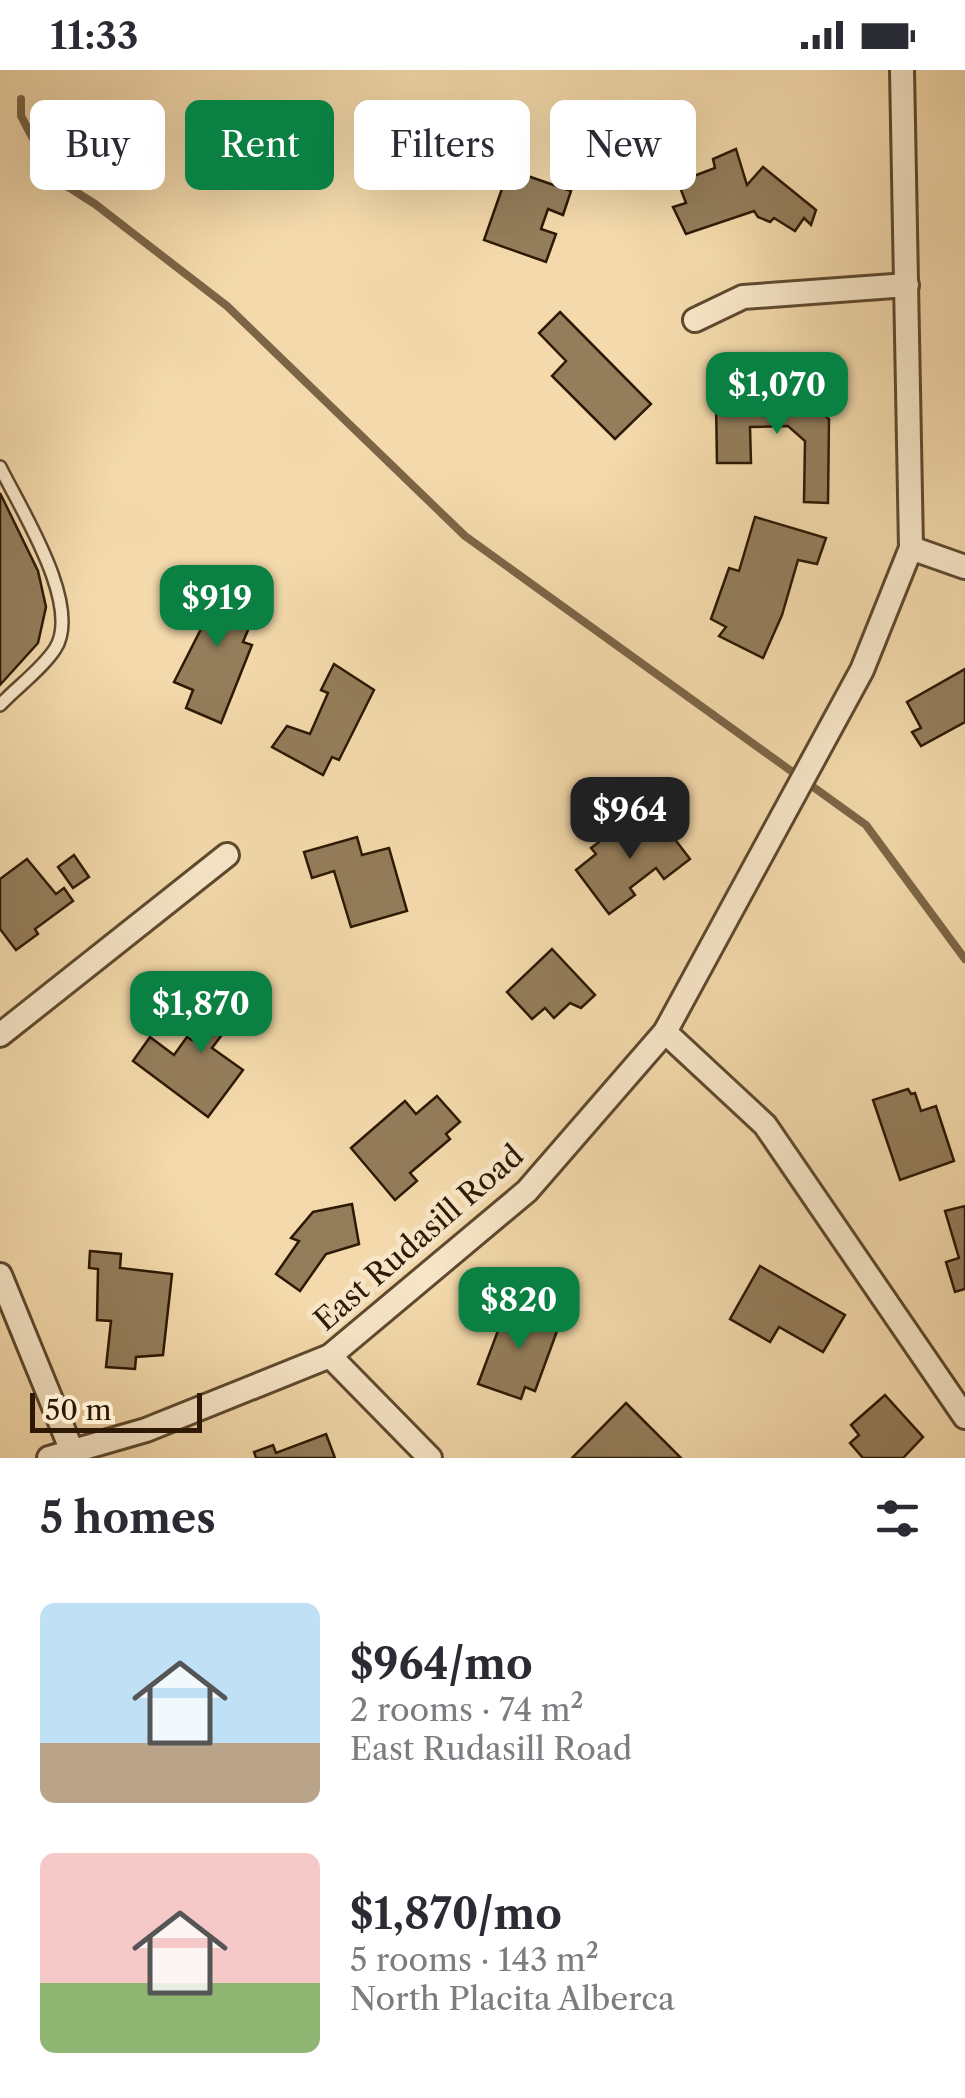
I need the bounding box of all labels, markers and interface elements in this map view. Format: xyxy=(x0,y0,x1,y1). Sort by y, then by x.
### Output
text: 11:33 xyxy=(50,12,138,59)
chip: Buy xyxy=(30,100,165,190)
chip: Rent xyxy=(185,100,334,190)
chip: Filters xyxy=(354,100,530,190)
chip: New xyxy=(550,100,696,190)
pin: $1,070 xyxy=(696,352,858,437)
text: $1,070 xyxy=(728,365,826,404)
pin: $919 xyxy=(158,565,276,650)
text: $919 xyxy=(182,578,252,617)
pin: $964 xyxy=(571,777,689,862)
text: $964 xyxy=(592,790,668,829)
pin: $1,870 xyxy=(120,971,282,1056)
text: $1,870 xyxy=(152,984,250,1023)
street label: East Rudasill Road xyxy=(307,1137,531,1338)
pin: $820 xyxy=(460,1267,578,1352)
text: $820 xyxy=(481,1280,557,1319)
scale bar xyxy=(30,1388,202,1432)
text: 50 m xyxy=(45,1393,112,1427)
icon: filters xyxy=(870,1491,925,1546)
text: 5 homes xyxy=(40,1492,216,1544)
text: $964/mo xyxy=(350,1638,533,1690)
icon: home xyxy=(120,1643,240,1763)
text: 2 rooms · 74 m² xyxy=(350,1690,584,1729)
text: East Rudasill Road xyxy=(350,1729,632,1768)
text: $1,870/mo xyxy=(350,1888,562,1940)
icon: home xyxy=(120,1893,240,2013)
text: 5 rooms · 143 m² xyxy=(350,1940,599,1979)
text: North Placita Alberca xyxy=(350,1979,675,2018)

